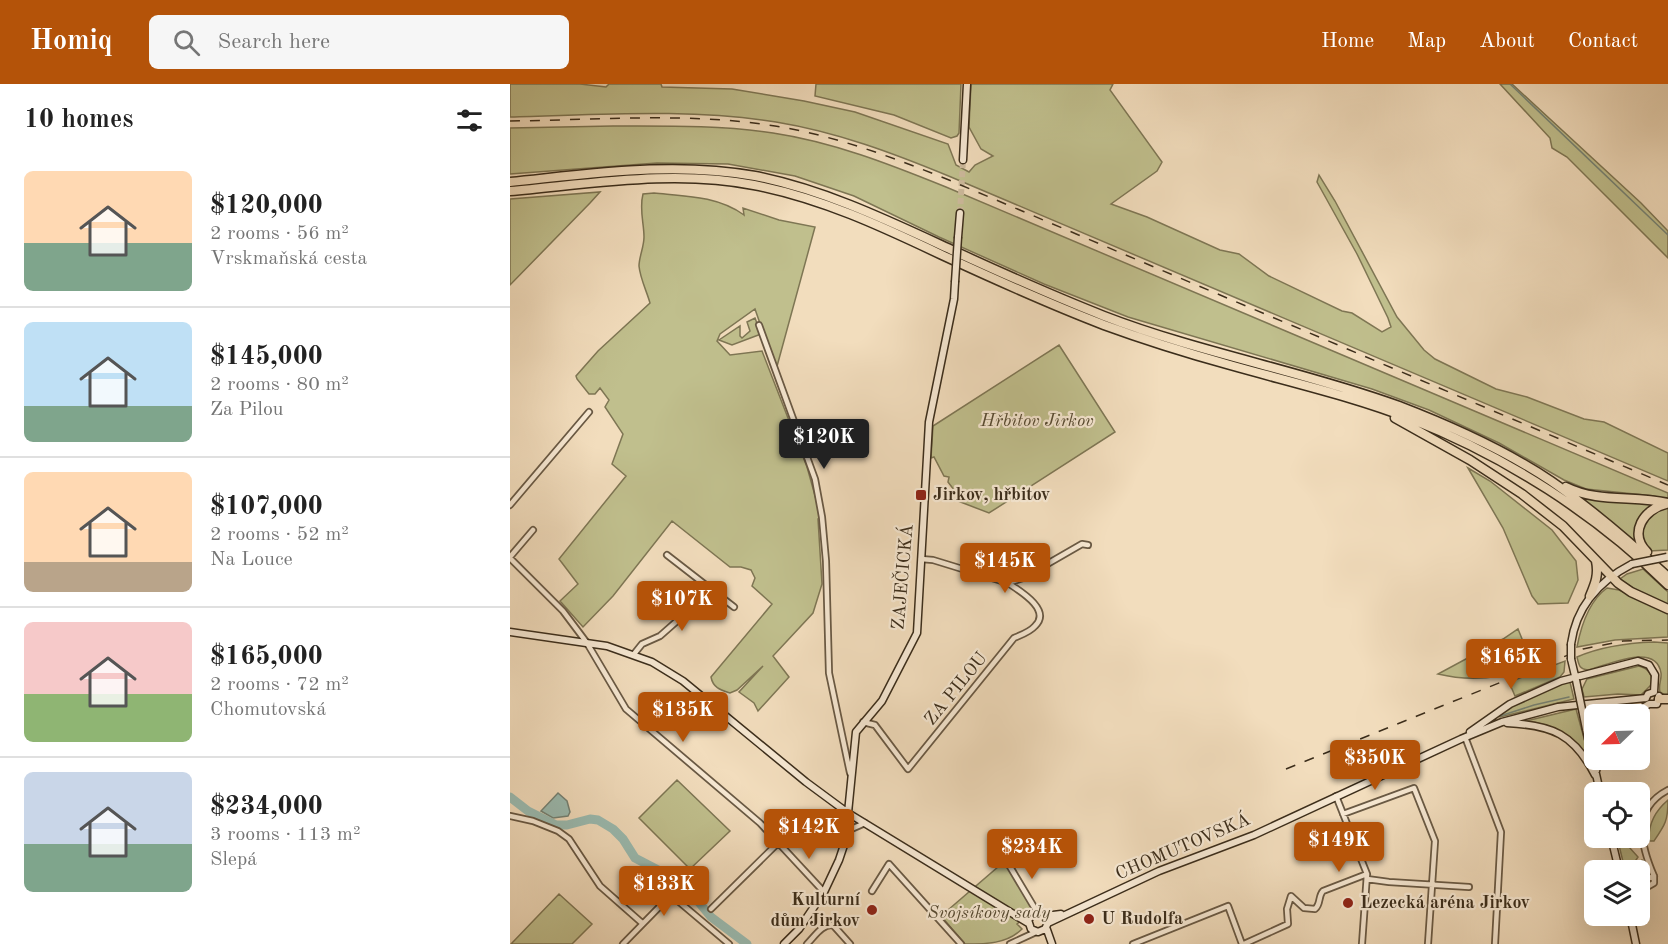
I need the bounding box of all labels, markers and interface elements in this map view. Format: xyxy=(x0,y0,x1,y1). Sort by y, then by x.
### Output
search box xyxy=(149,15,569,69)
icon: search xyxy=(170,26,203,59)
text: Homiq xyxy=(30,28,113,56)
text: Search here xyxy=(218,31,330,53)
text: Home xyxy=(1321,31,1374,52)
text: Map xyxy=(1407,31,1446,52)
text: About xyxy=(1479,31,1535,52)
text: Contact xyxy=(1568,31,1638,52)
icon: filters xyxy=(453,104,486,137)
text: 10 homes xyxy=(24,107,133,133)
text: $120,000 xyxy=(210,193,323,219)
icon: home xyxy=(72,195,144,267)
text: 2 rooms · 56 m² xyxy=(210,224,349,244)
text: Vrskmaňská cesta xyxy=(210,249,367,269)
text: $145,000 xyxy=(210,344,323,370)
icon: home xyxy=(72,346,144,418)
text: 2 rooms · 80 m² xyxy=(210,375,349,395)
text: Za Pilou xyxy=(210,400,284,420)
park label: Hřbitov Jirkov xyxy=(980,412,1094,430)
pin: $120K xyxy=(782,419,866,470)
text: $120K xyxy=(793,428,855,448)
place label: Jirkov, hřbitov xyxy=(933,486,1050,504)
marker: Jirkov, hřbitov xyxy=(914,488,928,502)
text: $107,000 xyxy=(210,494,323,520)
icon: home xyxy=(72,496,144,568)
street label: ZAJEČICKÁ xyxy=(884,523,917,631)
text: 2 rooms · 52 m² xyxy=(210,525,349,545)
pin: $145K xyxy=(963,543,1047,594)
text: Na Louce xyxy=(210,550,293,570)
text: $145K xyxy=(974,552,1036,572)
pin: $107K xyxy=(640,581,724,632)
text: $107K xyxy=(651,590,713,610)
pin: $165K xyxy=(1469,639,1553,690)
text: $165,000 xyxy=(210,644,323,670)
icon: home xyxy=(72,646,144,718)
text: $165K xyxy=(1480,648,1542,668)
street label: ZA PILOU xyxy=(921,649,991,729)
text: 2 rooms · 72 m² xyxy=(210,675,349,695)
pin: $135K xyxy=(641,692,725,743)
text: Chomutovská xyxy=(210,700,326,720)
text: $135K xyxy=(652,701,714,721)
north arrow xyxy=(1584,704,1650,770)
map controls xyxy=(1584,704,1650,926)
pin: $350K xyxy=(1333,740,1417,791)
text: $350K xyxy=(1344,749,1406,769)
button: locate xyxy=(1584,782,1650,848)
text: $234,000 xyxy=(210,794,323,820)
icon: home xyxy=(72,796,144,868)
street label: CHOMUTOVSKÁ xyxy=(1111,807,1253,883)
pin: $142K xyxy=(767,809,851,860)
text: $142K xyxy=(778,818,840,838)
pin: $149K xyxy=(1297,822,1381,873)
text: 3 rooms · 113 m² xyxy=(210,825,360,845)
pin: $234K xyxy=(990,829,1074,880)
text: $149K xyxy=(1308,831,1370,851)
text: $234K xyxy=(1001,838,1063,858)
text: Slepá xyxy=(210,850,257,870)
button: layers xyxy=(1584,860,1650,926)
pin: $133K xyxy=(622,866,706,917)
text: $133K xyxy=(633,875,695,895)
place label: Kulturní dům Jirkov xyxy=(771,891,861,930)
place label: Lezecká aréna Jirkov xyxy=(1360,894,1530,912)
marker: Lezecká aréna Jirkov xyxy=(1341,896,1355,910)
marker: Kulturní dům Jirkov xyxy=(865,903,879,917)
park label: Svojsíkovy sady xyxy=(928,904,1051,922)
place label: U Rudolfa xyxy=(1101,910,1183,928)
marker: U Rudolfa xyxy=(1082,912,1096,926)

